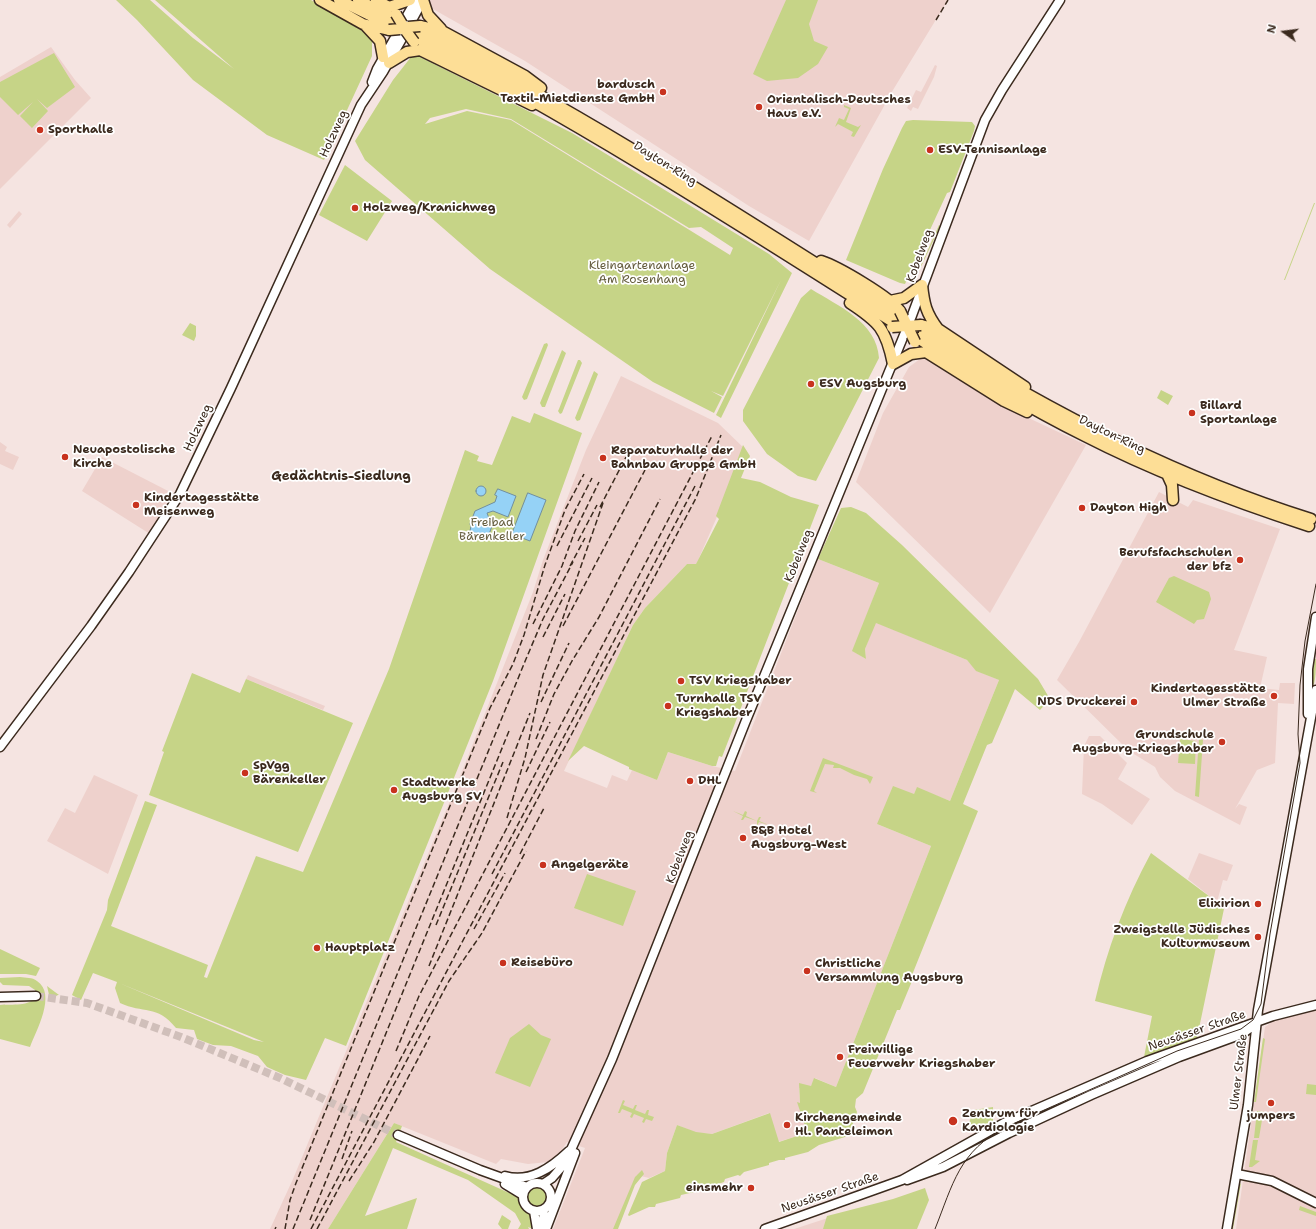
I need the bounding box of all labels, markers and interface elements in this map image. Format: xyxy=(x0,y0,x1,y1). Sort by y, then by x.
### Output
north arrow xyxy=(1264,12,1304,52)
text: N xyxy=(1264,23,1280,35)
place label: bardusch Textil-Mietdienste GmbH xyxy=(500,78,655,106)
marker: bardusch Textil-Mietdienste GmbH xyxy=(658,87,668,97)
place label: Orientalisch-Deutsches Haus e.V. xyxy=(767,93,911,121)
marker: Orientalisch-Deutsches Haus e.V. xyxy=(754,102,764,112)
street label: Holzweg xyxy=(317,108,351,160)
place label: Sporthalle xyxy=(48,123,113,137)
marker: Sporthalle xyxy=(35,125,45,135)
street label: Dayton-Ring xyxy=(631,139,699,189)
place label: ESV-Tennisanlage xyxy=(938,143,1047,157)
marker: ESV-Tennisanlage xyxy=(925,145,935,155)
place label: Holzweg/Kranichweg xyxy=(363,201,496,215)
marker: Holzweg/Kranichweg xyxy=(350,203,360,213)
street label: Kobelweg xyxy=(904,227,936,285)
park label: Kleingartenanlage Am Rosenhang xyxy=(589,259,695,287)
place label: ESV Augsburg xyxy=(819,377,906,391)
marker: ESV Augsburg xyxy=(806,379,816,389)
place label: Billard Sportanlage xyxy=(1200,399,1277,427)
street label: Holzweg xyxy=(181,402,215,454)
marker: Billard Sportanlage xyxy=(1187,408,1197,418)
street label: Dayton-Ring xyxy=(1077,413,1147,457)
place label: Neuapostolische Kirche xyxy=(73,443,175,471)
place label: Reparaturhalle der Bahnbau Gruppe GmbH xyxy=(611,444,756,472)
marker: Neuapostolische Kirche xyxy=(60,452,70,462)
marker: Reparaturhalle der Bahnbau Gruppe GmbH xyxy=(598,453,608,463)
district label: Gedächtnis-Siedlung xyxy=(271,469,411,485)
place label: Kindertagesstätte Meisenweg xyxy=(144,491,259,519)
marker: Kindertagesstätte Meisenweg xyxy=(131,500,141,510)
place label: Dayton High xyxy=(1090,501,1167,515)
marker: Dayton High xyxy=(1077,503,1087,513)
park label: Freibad Bärenkeller xyxy=(459,516,525,544)
street label: Kobelweg xyxy=(782,527,816,585)
place label: Berufsfachschulen der bfz xyxy=(1119,546,1232,574)
marker: Berufsfachschulen der bfz xyxy=(1235,555,1245,565)
place label: TSV Kriegshaber xyxy=(689,674,792,688)
marker: TSV Kriegshaber xyxy=(676,676,686,686)
place label: Kindertagesstätte Ulmer Straße xyxy=(1151,682,1266,710)
marker: Kindertagesstätte Ulmer Straße xyxy=(1269,691,1279,701)
place label: Turnhalle TSV Kriegshaber xyxy=(676,692,762,720)
place label: NDS Druckerei xyxy=(1037,695,1126,709)
marker: NDS Druckerei xyxy=(1129,697,1139,707)
marker: Turnhalle TSV Kriegshaber xyxy=(663,701,673,711)
place label: Grundschule Augsburg-Kriegshaber xyxy=(1072,728,1214,756)
marker: Grundschule Augsburg-Kriegshaber xyxy=(1217,737,1227,747)
place label: SpVgg Bärenkeller xyxy=(253,759,326,787)
marker: SpVgg Bärenkeller xyxy=(240,768,250,778)
place label: DHL xyxy=(698,774,722,788)
place label: Stadtwerke Augsburg SV xyxy=(402,776,481,804)
marker: DHL xyxy=(685,776,695,786)
marker: Stadtwerke Augsburg SV xyxy=(389,785,399,795)
place label: B&B Hotel Augsburg-West xyxy=(751,824,847,852)
street label: Kobelweg xyxy=(663,828,697,886)
marker: B&B Hotel Augsburg-West xyxy=(738,833,748,843)
place label: Angelgeräte xyxy=(551,858,629,872)
marker: Angelgeräte xyxy=(538,860,548,870)
place label: Elixirion xyxy=(1198,897,1250,911)
marker: Elixirion xyxy=(1253,899,1263,909)
place label: Zweigstelle Jüdisches Kulturmuseum xyxy=(1113,923,1250,951)
marker: Zweigstelle Jüdisches Kulturmuseum xyxy=(1253,932,1263,942)
place label: Hauptplatz xyxy=(325,941,395,955)
marker: Hauptplatz xyxy=(312,943,322,953)
place label: Reisebüro xyxy=(511,956,573,970)
place label: Christliche Versammlung Augsburg xyxy=(815,957,963,985)
marker: Reisebüro xyxy=(498,958,508,968)
marker: Christliche Versammlung Augsburg xyxy=(802,966,812,976)
street label: Neusässer Straße xyxy=(1146,1008,1248,1054)
street label: Ulmer Straße xyxy=(1227,1033,1251,1111)
place label: Freiwillige Feuerwehr Kriegshaber xyxy=(848,1043,995,1071)
marker: Freiwillige Feuerwehr Kriegshaber xyxy=(835,1052,845,1062)
marker: jumpers xyxy=(1266,1098,1276,1108)
place label: Zentrum für Kardiologie xyxy=(962,1107,1038,1135)
place label: jumpers xyxy=(1247,1109,1295,1123)
place label: Kirchengemeinde Hl. Panteleimon xyxy=(795,1111,902,1139)
marker: Zentrum für Kardiologie xyxy=(947,1115,959,1127)
marker: Kirchengemeinde Hl. Panteleimon xyxy=(782,1120,792,1130)
street label: Neusässer Straße xyxy=(779,1170,881,1216)
place label: einsmehr xyxy=(686,1181,743,1195)
marker: einsmehr xyxy=(746,1183,756,1193)

